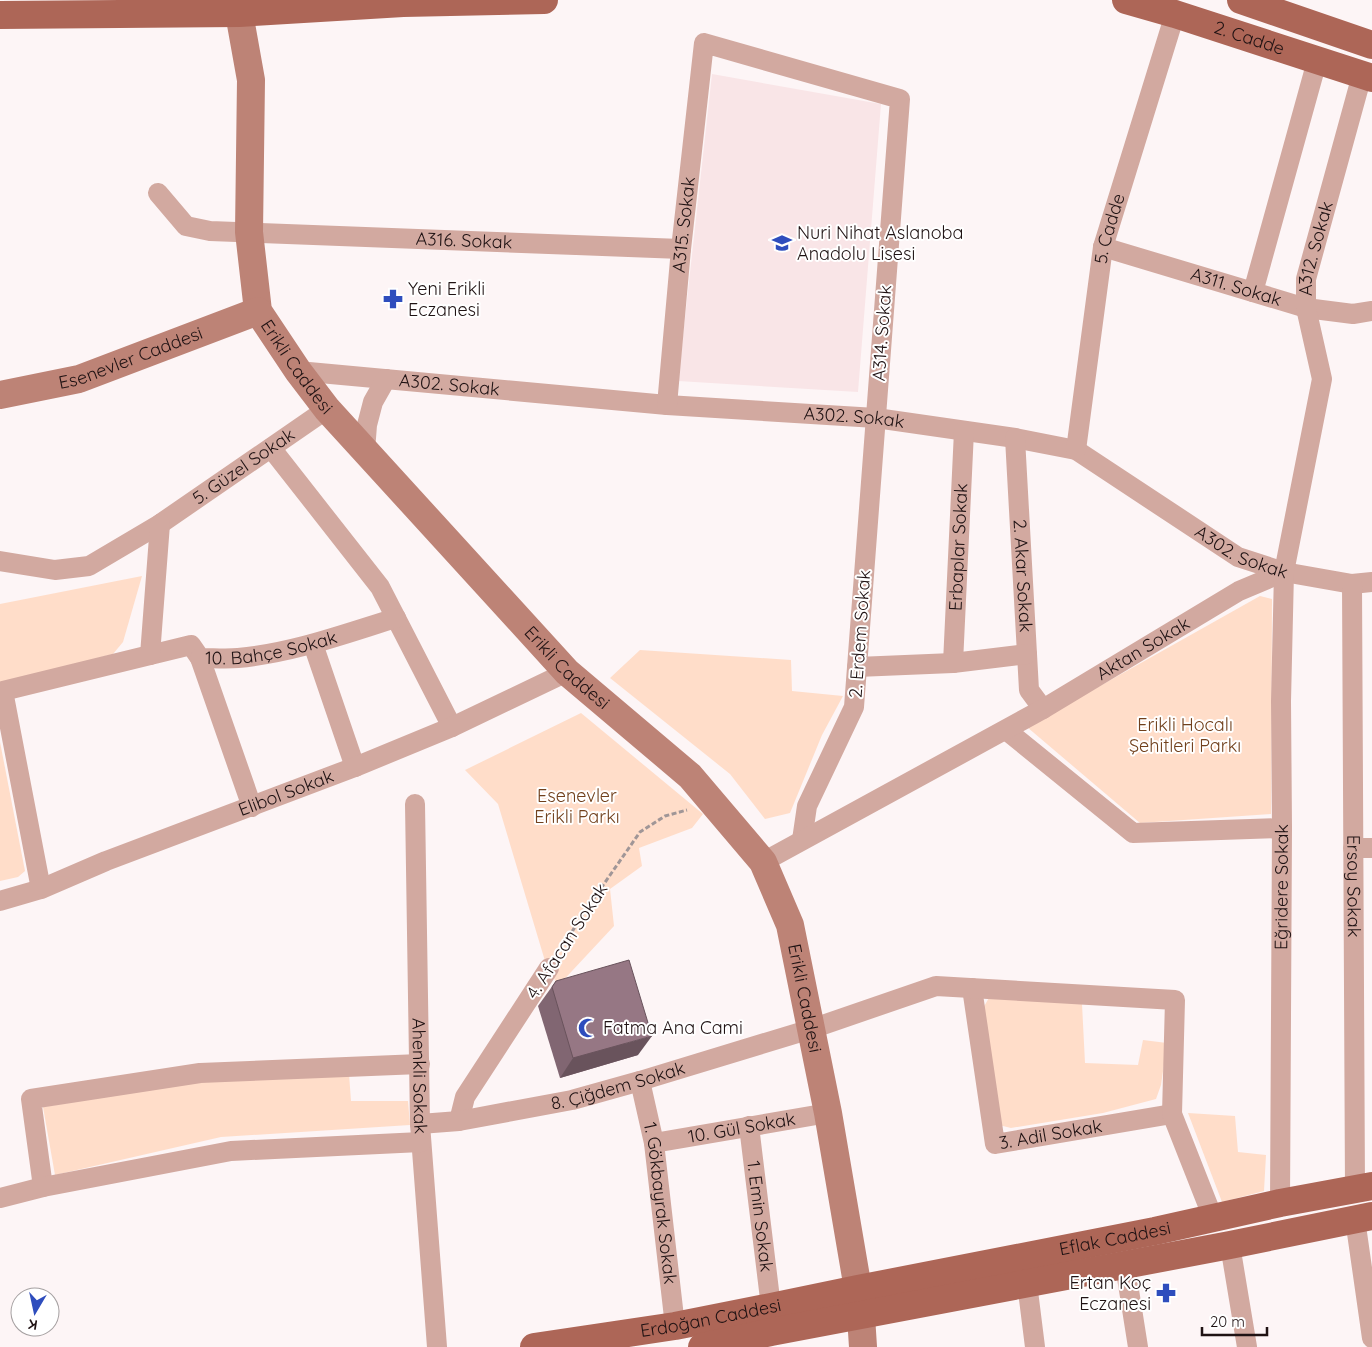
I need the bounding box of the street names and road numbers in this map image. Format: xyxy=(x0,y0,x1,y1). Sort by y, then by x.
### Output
street label: 2. Cadde xyxy=(1211,15,1288,60)
street label: A315. Sokak xyxy=(667,176,700,274)
street label: 5. Cadde xyxy=(1089,191,1130,265)
street label: A312. Sokak xyxy=(1294,199,1338,296)
street label: A316. Sokak xyxy=(415,227,513,254)
street label: A311. Sokak xyxy=(1188,262,1284,311)
street label: A314. Sokak xyxy=(867,284,896,382)
street label: Erikli Caddesi xyxy=(256,315,338,419)
street label: Esenevler Caddesi xyxy=(56,321,206,394)
street label: A302. Sokak xyxy=(398,368,501,401)
street label: A302. Sokak xyxy=(803,402,906,433)
street label: 5. Güzel Sokak xyxy=(188,423,299,509)
street label: Erbaplar Sokak xyxy=(943,483,973,612)
street label: 2. Akar Sokak xyxy=(1009,519,1038,633)
street label: A302. Sokak xyxy=(1191,520,1291,584)
street label: 2. Erdem Sokak xyxy=(844,569,875,699)
street label: Aktan Sokak xyxy=(1092,611,1194,685)
street label: Erikli Caddesi xyxy=(520,621,615,714)
street label: 10. Bahçe Sokak xyxy=(205,625,340,669)
street label: Elibol Sokak xyxy=(235,764,337,821)
street label: Eğridere Sokak xyxy=(1269,824,1293,950)
street label: Ersoy Sokak xyxy=(1342,835,1366,937)
street label: 4. Afacan Sokak xyxy=(521,879,613,1003)
street label: Erikli Caddesi xyxy=(783,942,827,1054)
street label: Ahenkli Sokak xyxy=(407,1018,433,1135)
street label: 8. Çiğdem Sokak xyxy=(549,1056,688,1115)
street label: 10. Gül Sokak xyxy=(686,1107,797,1148)
street label: 3. Adil Sokak xyxy=(997,1114,1104,1154)
street label: 1. Gökbayrak Sokak xyxy=(639,1120,682,1285)
street label: 1. Emin Sokak xyxy=(742,1159,779,1273)
street label: Eflak Caddesi xyxy=(1057,1216,1173,1260)
street label: Erdoğan Caddesi xyxy=(639,1293,783,1342)

